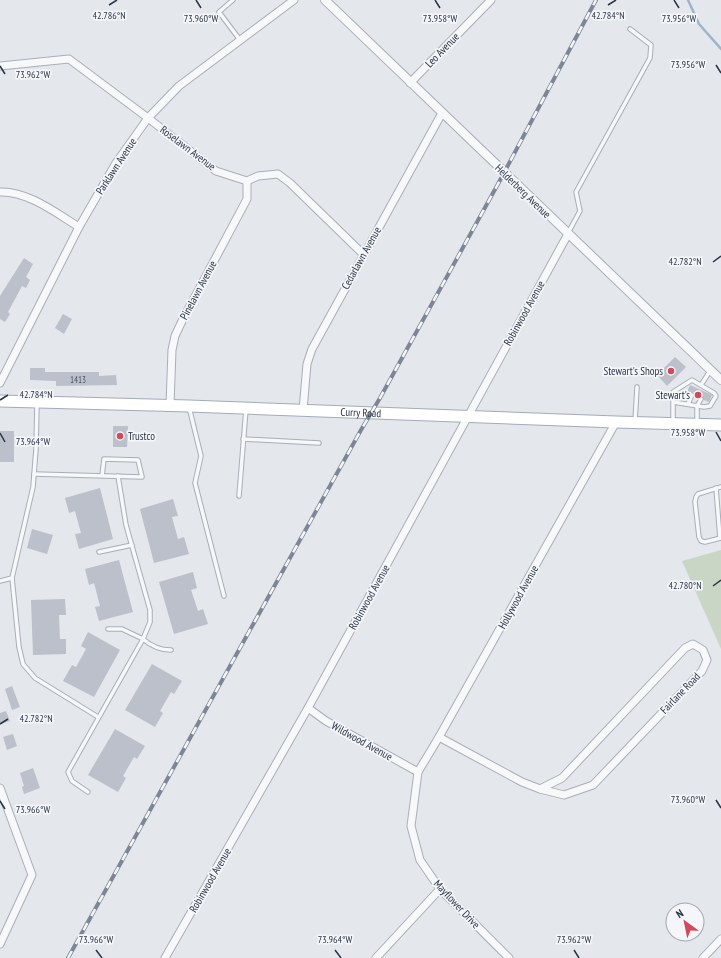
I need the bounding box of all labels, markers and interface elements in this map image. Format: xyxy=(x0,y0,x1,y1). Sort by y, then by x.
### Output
text: 42.786°N xyxy=(92,9,126,22)
text: 42.784°N xyxy=(591,9,625,22)
text: 73.960°W xyxy=(184,12,218,25)
text: 73.958°W xyxy=(423,12,457,25)
text: 73.956°W xyxy=(662,12,696,25)
street label: Leo Avenue xyxy=(422,29,462,70)
text: 73.956°W xyxy=(671,58,705,71)
text: 73.962°W xyxy=(16,68,50,81)
street label: Roselawn Avenue xyxy=(157,123,219,174)
street label: Parklawn Avenue xyxy=(93,135,140,197)
street label: Helderberg Avenue xyxy=(492,161,554,221)
street label: Cedarlawn Avenue xyxy=(338,224,384,292)
text: 42.782°N xyxy=(668,255,702,268)
street label: Pinelawn Avenue xyxy=(177,258,220,322)
street label: Robinwood Avenue xyxy=(500,278,548,348)
place label: Stewart's Shops xyxy=(603,364,663,378)
marker: Stewart's Shops xyxy=(666,366,676,376)
house number: 1413 xyxy=(70,374,86,385)
text: 42.784°N xyxy=(19,388,53,401)
place label: Stewart's xyxy=(656,388,690,402)
marker: Stewart's xyxy=(693,390,703,400)
street label: Curry Road xyxy=(340,405,382,420)
text: 73.958°W xyxy=(671,426,705,439)
place label: Trustco xyxy=(128,429,155,443)
marker: Trustco xyxy=(115,431,125,441)
text: 73.964°W xyxy=(16,435,50,448)
street label: Robinwood Avenue xyxy=(345,562,393,632)
street label: Hollywood Avenue xyxy=(495,562,541,631)
text: 42.780°N xyxy=(668,579,702,592)
street label: Fairlane Road xyxy=(657,669,703,716)
text: 42.782°N xyxy=(19,712,53,725)
street label: Wildwood Avenue xyxy=(329,718,395,764)
text: 73.960°W xyxy=(671,793,705,806)
text: 73.966°W xyxy=(16,803,50,816)
street label: Robinwood Avenue xyxy=(186,845,234,915)
street label: Mayflower Drive xyxy=(431,877,483,932)
north arrow xyxy=(665,902,705,942)
text: N xyxy=(673,906,686,921)
text: 73.966°W xyxy=(79,933,113,946)
text: 73.964°W xyxy=(318,933,352,946)
text: 73.962°W xyxy=(557,933,591,946)

